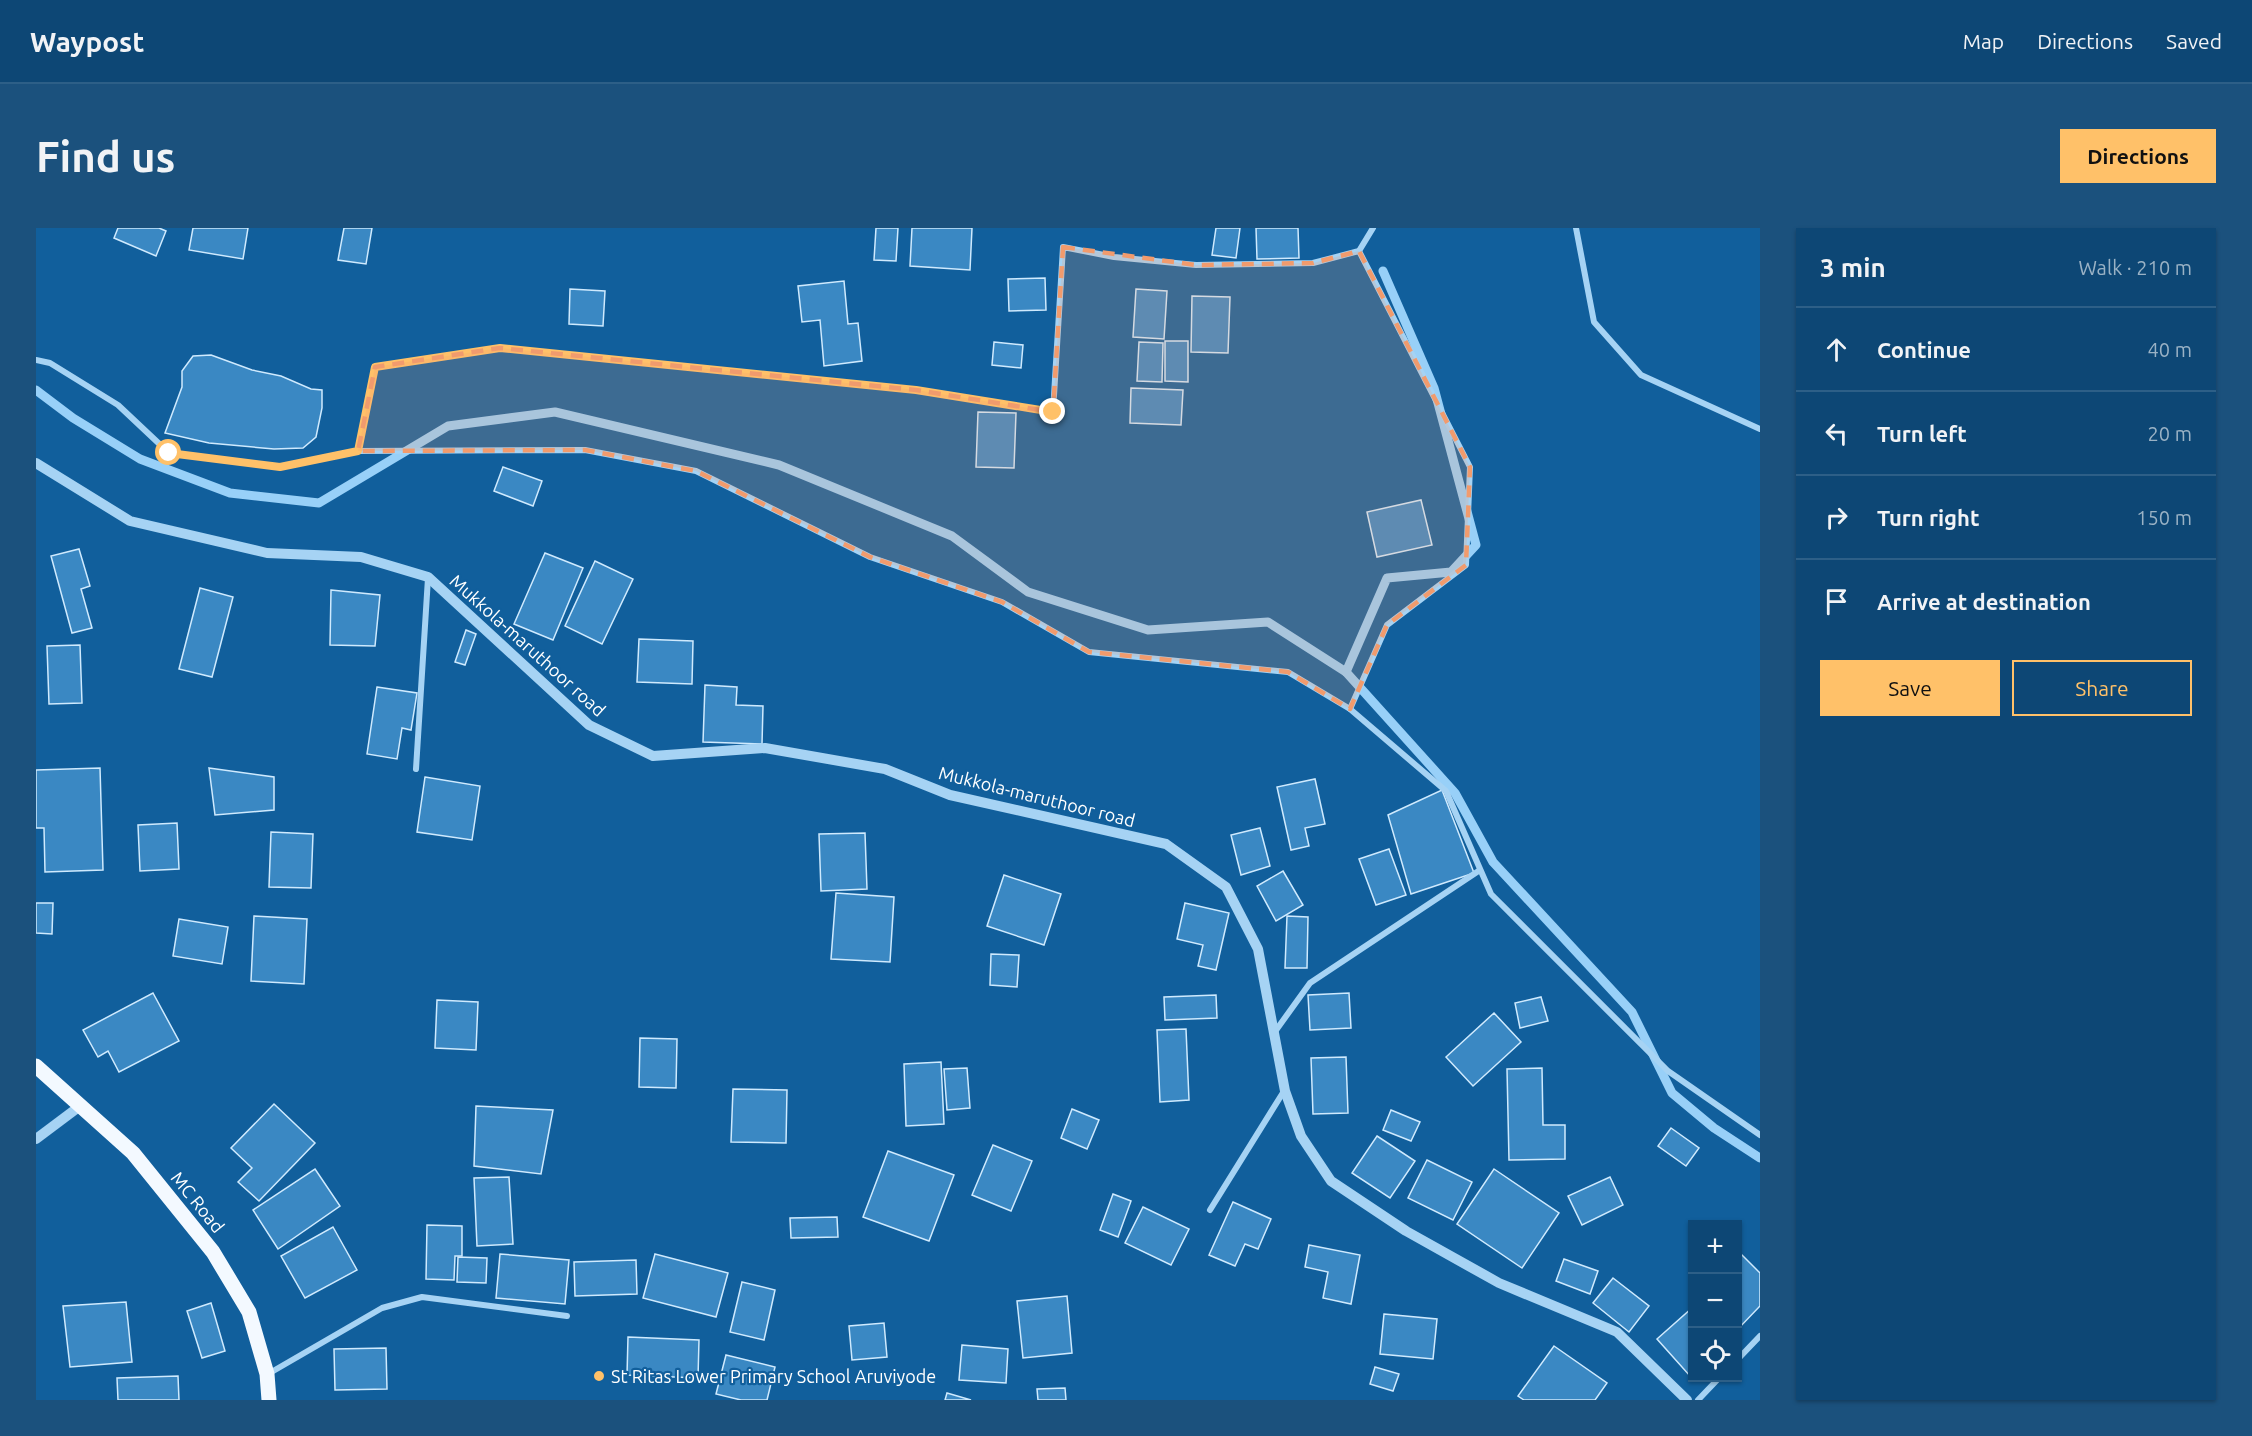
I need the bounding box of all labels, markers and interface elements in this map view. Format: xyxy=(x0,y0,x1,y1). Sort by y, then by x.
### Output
text: Waypost xyxy=(30,26,144,57)
text: Map xyxy=(1963,29,2004,53)
text: Directions xyxy=(2037,29,2133,53)
text: Saved xyxy=(2166,29,2222,53)
button: Directions xyxy=(2060,129,2216,183)
text: Find us xyxy=(36,133,175,180)
text: 3 min xyxy=(1820,253,1886,282)
text: Walk · 210 m xyxy=(2079,256,2192,279)
icon: ahead xyxy=(1820,333,1853,366)
text: Continue xyxy=(1877,337,1971,362)
text: 40 m xyxy=(2148,338,2192,361)
route end xyxy=(1039,398,1065,424)
icon: left xyxy=(1820,417,1853,450)
text: Turn left xyxy=(1877,421,1967,446)
text: 20 m xyxy=(2148,422,2192,445)
route start xyxy=(155,439,181,465)
icon: right xyxy=(1820,501,1853,534)
text: Turn right xyxy=(1877,505,1979,530)
text: 150 m xyxy=(2136,506,2192,529)
street label: Mukkola-maruthoor road xyxy=(446,570,610,720)
icon: arrive xyxy=(1820,585,1853,618)
text: Arrive at destination xyxy=(1877,589,2091,614)
button: Save xyxy=(1820,660,2000,716)
button: Share xyxy=(2012,660,2192,716)
street label: Mukkola-maruthoor road xyxy=(937,762,1137,830)
street label: MC Road xyxy=(167,1168,229,1236)
map controls xyxy=(1688,1220,1742,1382)
button: + xyxy=(1688,1220,1742,1274)
button: − xyxy=(1688,1274,1742,1328)
button: locate xyxy=(1688,1328,1742,1382)
place label: St Ritas Lower Primary School Aruviyode xyxy=(611,1366,936,1386)
marker: St Ritas Lower Primary School Aruviyode xyxy=(592,1369,606,1383)

